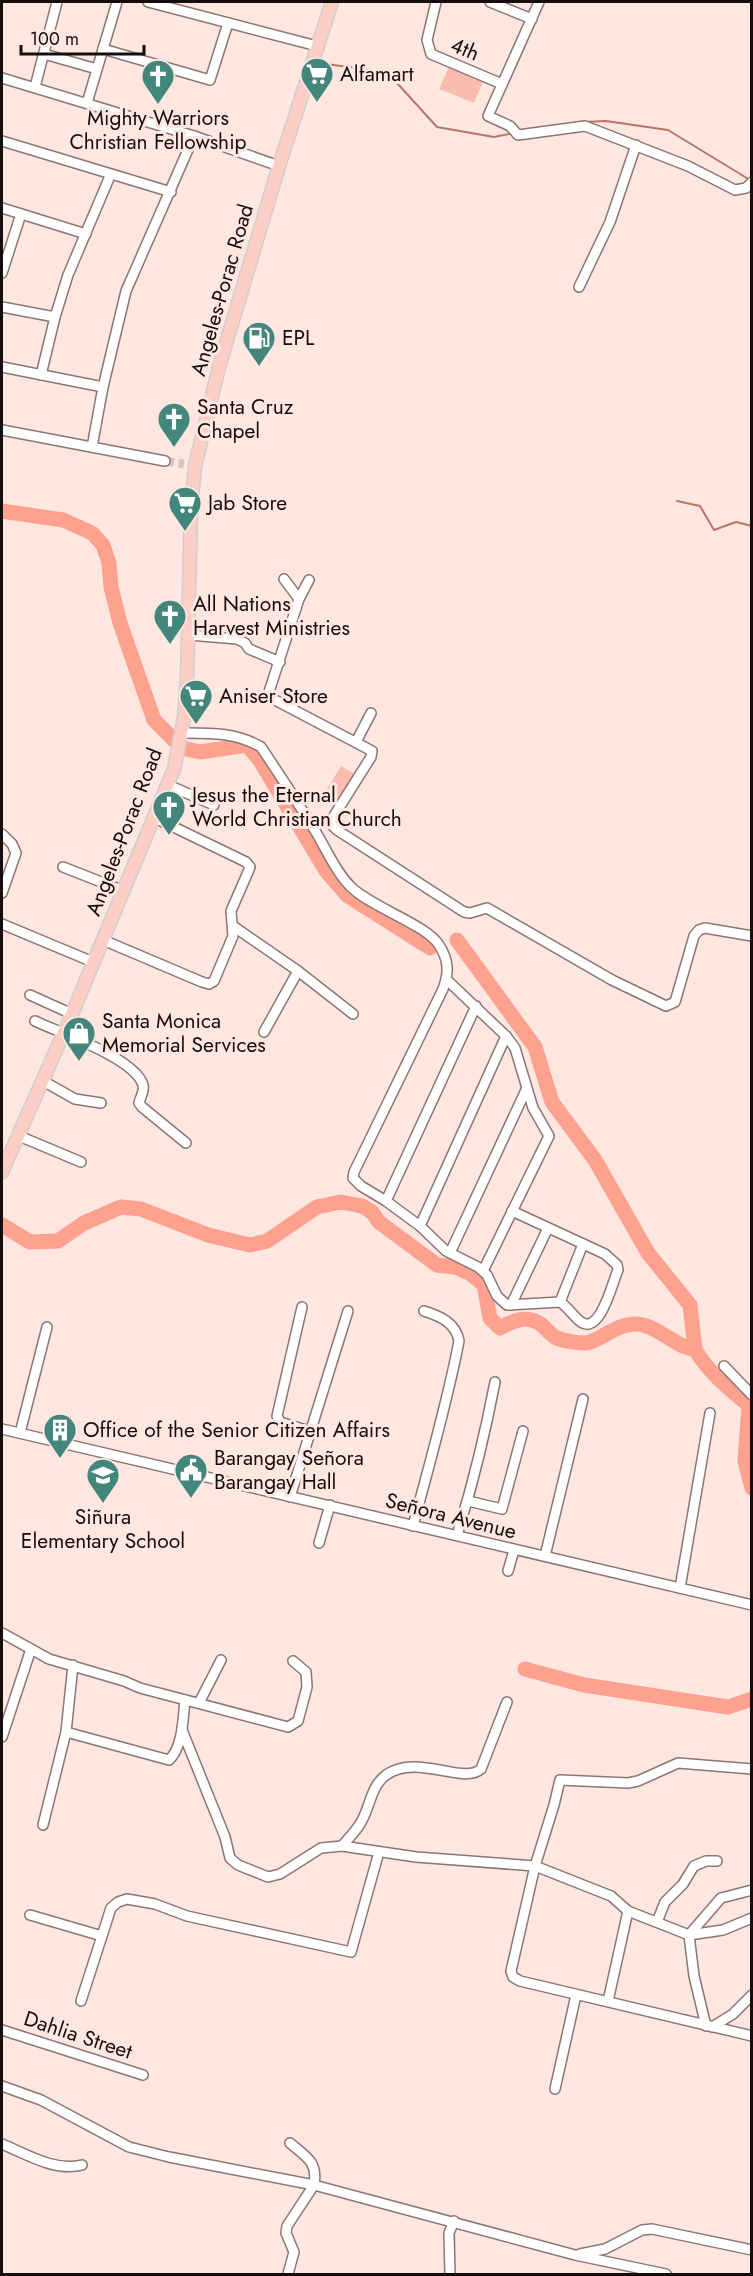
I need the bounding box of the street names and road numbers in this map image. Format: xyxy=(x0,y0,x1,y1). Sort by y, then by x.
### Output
street label: 4th xyxy=(446,30,484,68)
street label: Angeles-Porac Road xyxy=(183,201,261,379)
street label: Angeles-Porac Road xyxy=(78,744,170,920)
street label: Señora Avenue xyxy=(382,1485,520,1547)
street label: Dahlia Street xyxy=(20,2003,136,2067)

